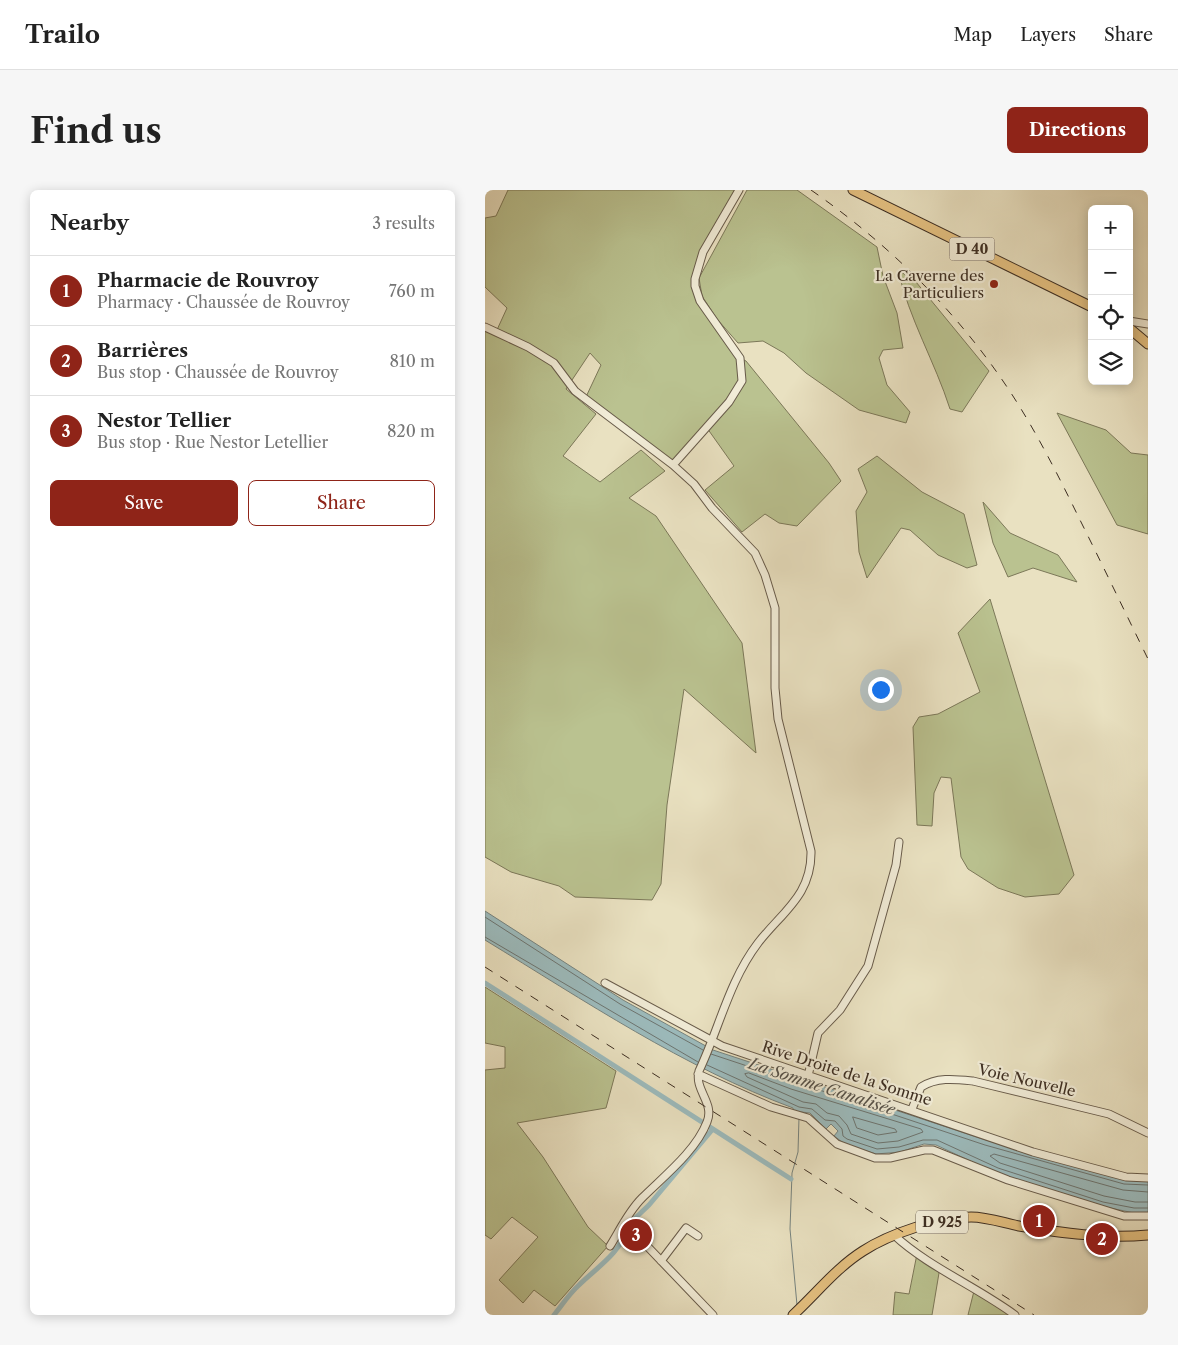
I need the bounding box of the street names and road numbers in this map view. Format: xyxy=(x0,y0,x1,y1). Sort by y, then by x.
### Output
road number: D 40 xyxy=(949,238,995,260)
street label: Rive Droite de la Somme xyxy=(760,1037,934,1109)
street label: Voie Nouvelle xyxy=(975,1059,1078,1100)
road number: D 925 xyxy=(916,1210,968,1234)

